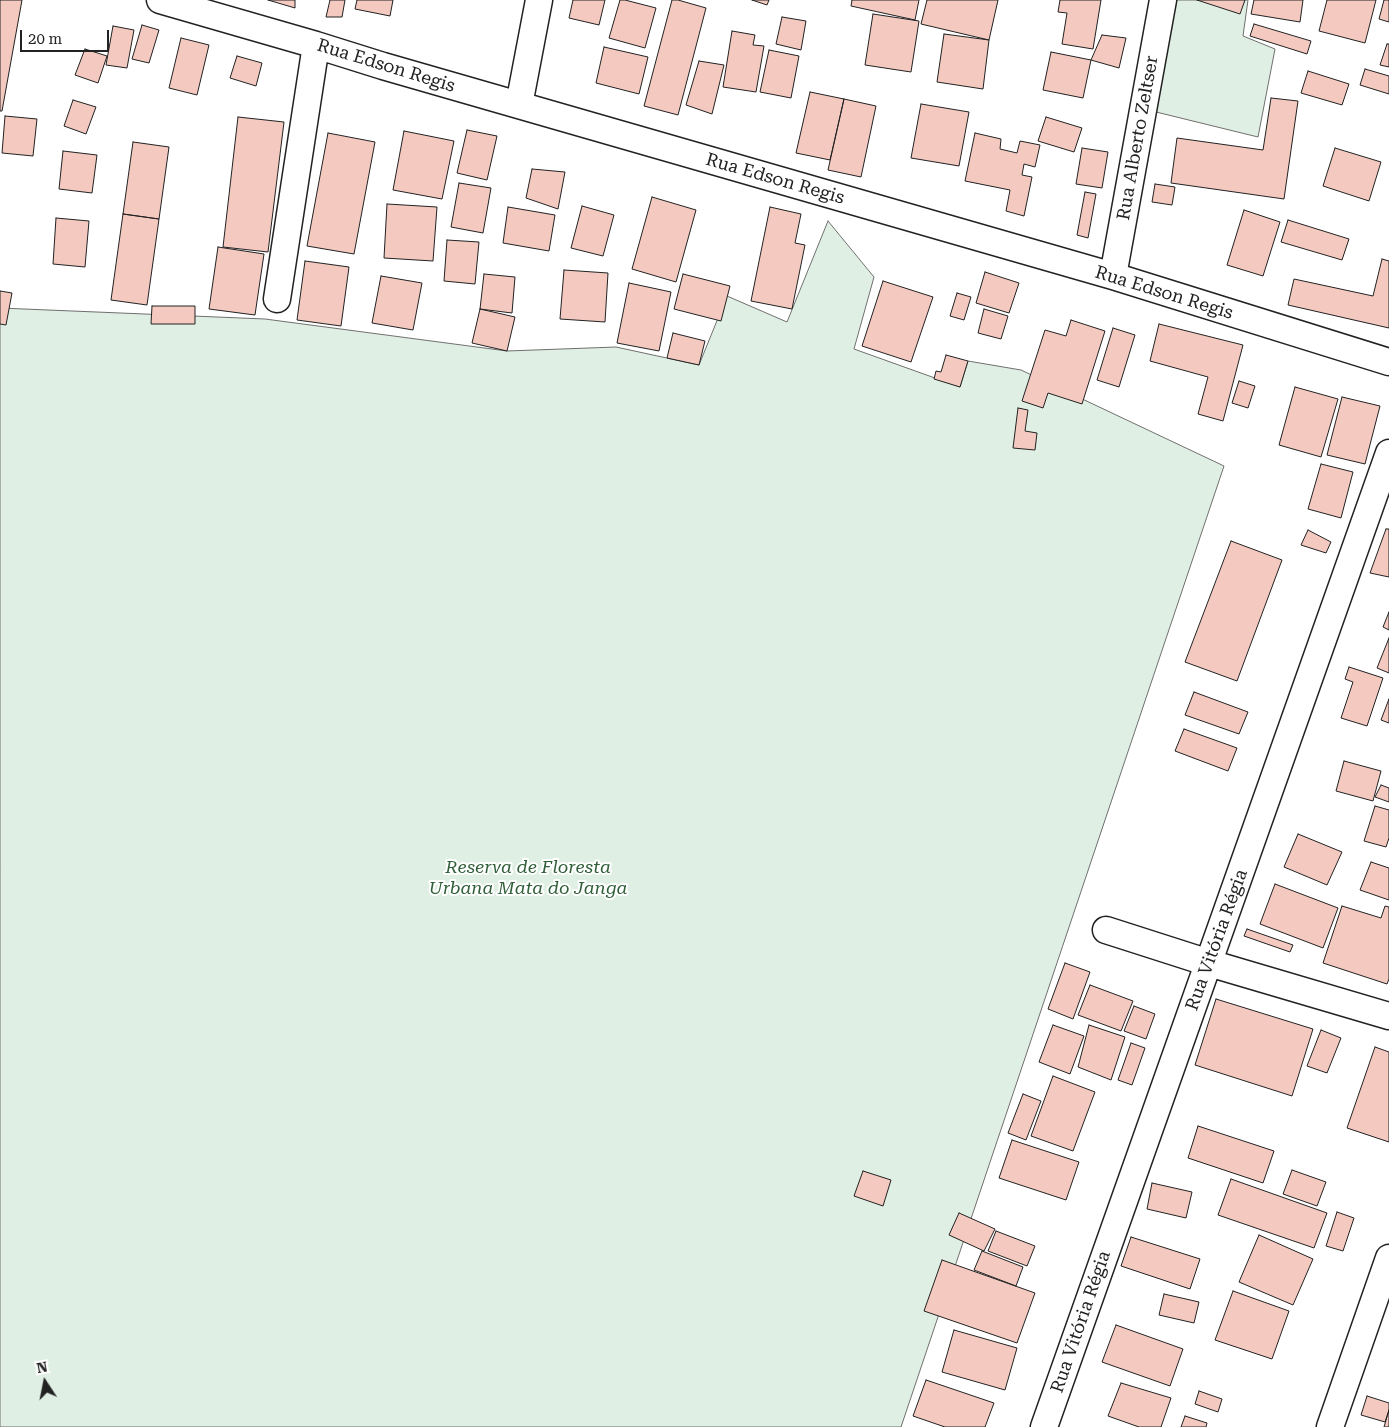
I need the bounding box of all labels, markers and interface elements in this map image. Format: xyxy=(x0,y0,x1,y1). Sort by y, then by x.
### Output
scale bar xyxy=(22,20,111,52)
text: 20 m xyxy=(28,30,62,48)
street label: Rua Edson Regis xyxy=(314,35,458,97)
street label: Rua Alberto Zeltser xyxy=(1113,54,1163,222)
street label: Rua Edson Regis xyxy=(703,149,847,209)
street label: Rua Edson Regis xyxy=(1092,262,1236,324)
park label: Reserva de Floresta Urbana Mata do Janga xyxy=(429,857,627,900)
street label: Rua Vitória Régia xyxy=(1181,866,1253,1014)
street label: Rua Vitória Régia xyxy=(1047,1248,1115,1396)
north arrow xyxy=(20,1357,70,1407)
text: N xyxy=(35,1358,49,1376)

